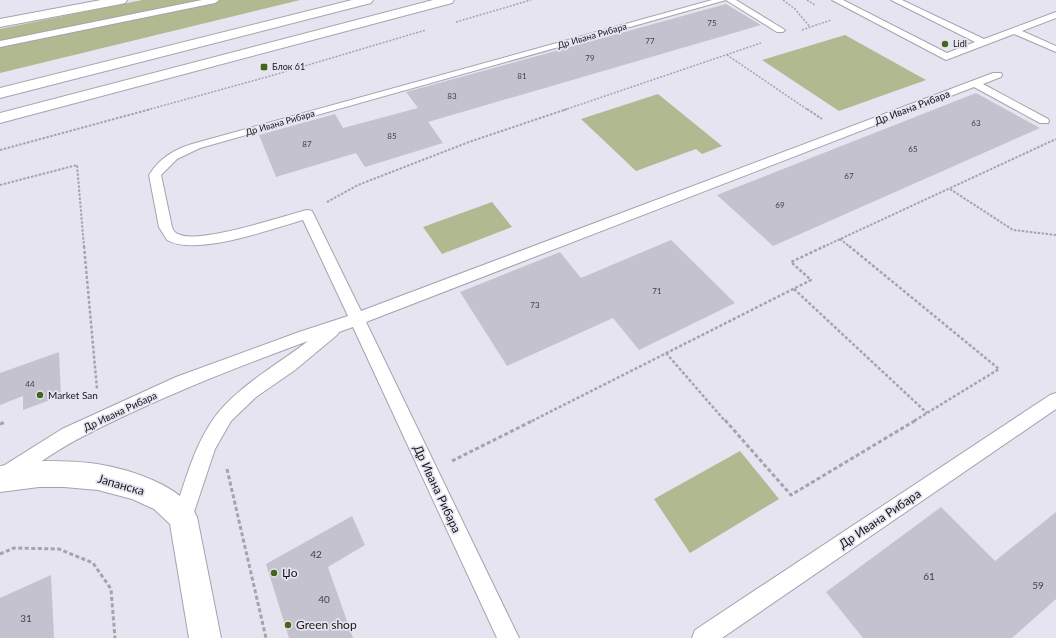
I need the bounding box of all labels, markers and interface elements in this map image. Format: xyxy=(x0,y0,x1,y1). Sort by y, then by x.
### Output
house number: 75 xyxy=(707,18,717,28)
street label: Др Ивана Рибара xyxy=(556,20,628,51)
house number: 77 xyxy=(645,36,655,46)
place label: Lidl xyxy=(953,38,967,49)
marker: Lidl xyxy=(940,39,950,49)
house number: 79 xyxy=(585,53,595,63)
place label: Блок 61 xyxy=(272,61,305,72)
marker: Блок 61 xyxy=(259,62,269,72)
house number: 81 xyxy=(517,71,527,81)
street label: Др Ивана Рибара xyxy=(873,87,951,127)
house number: 83 xyxy=(447,91,457,101)
street label: Др Ивана Рибара xyxy=(244,107,316,138)
house number: 63 xyxy=(971,118,981,128)
house number: 85 xyxy=(387,131,397,141)
house number: 87 xyxy=(302,139,312,149)
house number: 65 xyxy=(908,144,918,154)
house number: 67 xyxy=(844,171,854,181)
house number: 69 xyxy=(775,200,785,210)
house number: 71 xyxy=(652,286,662,296)
house number: 73 xyxy=(530,300,540,310)
house number: 44 xyxy=(25,379,35,389)
place label: Market San xyxy=(48,389,98,401)
street label: Др Ивана Рибара xyxy=(81,389,159,433)
marker: Market San xyxy=(35,390,45,400)
street label: Др Ивана Рибара xyxy=(410,442,464,535)
street label: Јапанска xyxy=(96,471,146,498)
street label: Др Ивана Рибара xyxy=(836,486,924,552)
house number: 42 xyxy=(310,548,322,560)
place label: Џо xyxy=(282,565,298,580)
marker: Џо xyxy=(269,568,279,578)
house number: 61 xyxy=(923,570,935,582)
house number: 59 xyxy=(1032,579,1044,591)
house number: 40 xyxy=(318,593,330,605)
house number: 31 xyxy=(20,612,32,624)
place label: Green shop xyxy=(296,617,357,632)
marker: Green shop xyxy=(283,620,293,630)

